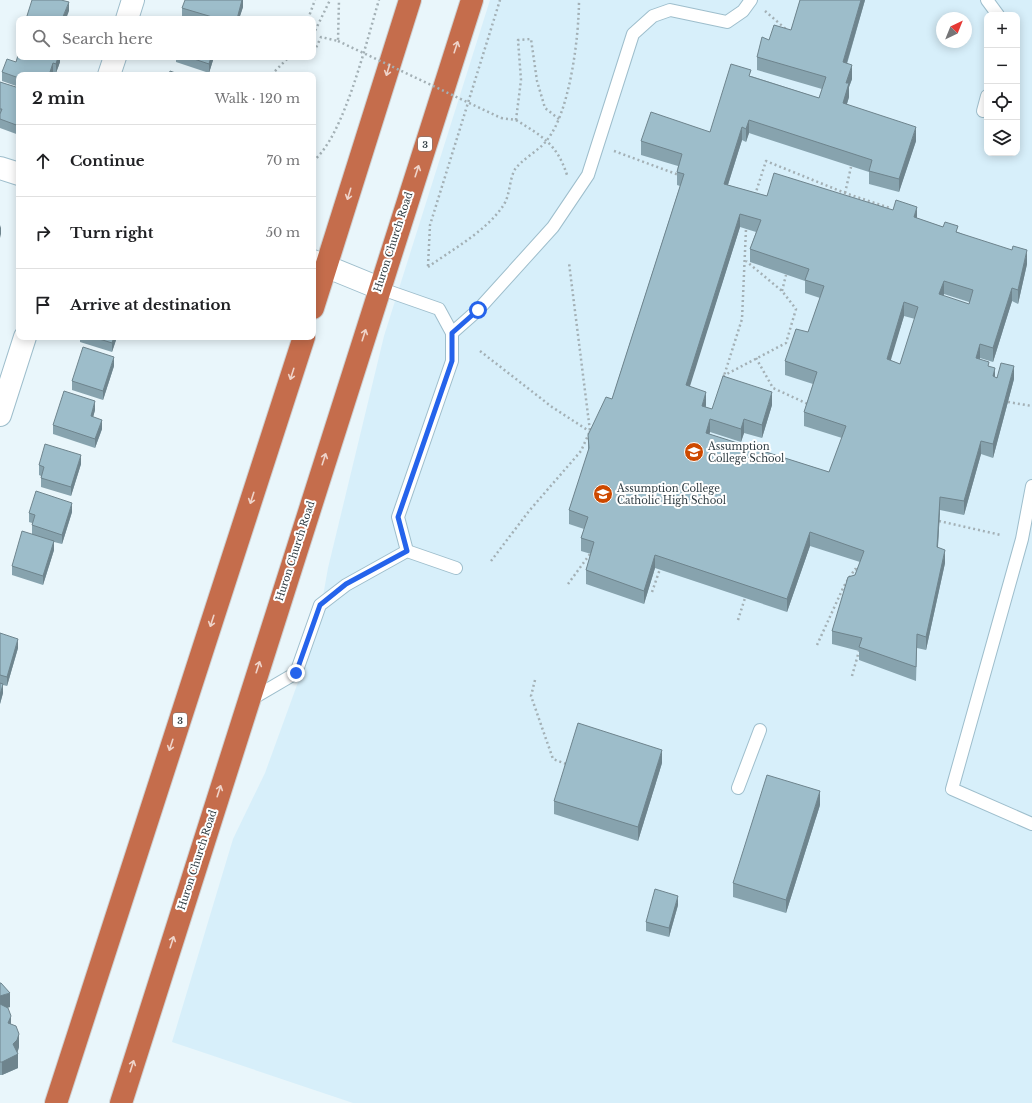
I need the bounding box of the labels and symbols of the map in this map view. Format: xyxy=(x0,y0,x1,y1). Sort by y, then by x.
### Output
north arrow xyxy=(936,12,972,48)
one-way arrow xyxy=(453,41,461,53)
one-way arrow xyxy=(384,63,391,76)
road number: 3 xyxy=(418,137,432,151)
one-way arrow xyxy=(413,165,421,177)
one-way arrow xyxy=(345,187,352,200)
street label: Huron Church Road xyxy=(371,190,415,294)
route start xyxy=(469,301,487,319)
one-way arrow xyxy=(360,330,368,342)
one-way arrow xyxy=(287,368,295,380)
place label: Assumption College School xyxy=(707,440,784,465)
school or university icon: Assumption College School xyxy=(683,441,705,463)
one-way arrow xyxy=(321,453,328,466)
place label: Assumption College Catholic High School xyxy=(616,482,726,507)
school or university icon: Assumption College Catholic High School xyxy=(592,483,614,505)
one-way arrow xyxy=(247,491,255,503)
street label: Huron Church Road xyxy=(273,499,317,603)
one-way arrow xyxy=(207,615,215,627)
one-way arrow xyxy=(255,662,263,674)
route end xyxy=(287,664,305,682)
road number: 3 xyxy=(173,713,187,727)
one-way arrow xyxy=(167,739,175,751)
one-way arrow xyxy=(216,785,223,798)
street label: Huron Church Road xyxy=(175,808,219,912)
one-way arrow xyxy=(168,936,176,948)
one-way arrow xyxy=(129,1059,136,1072)

